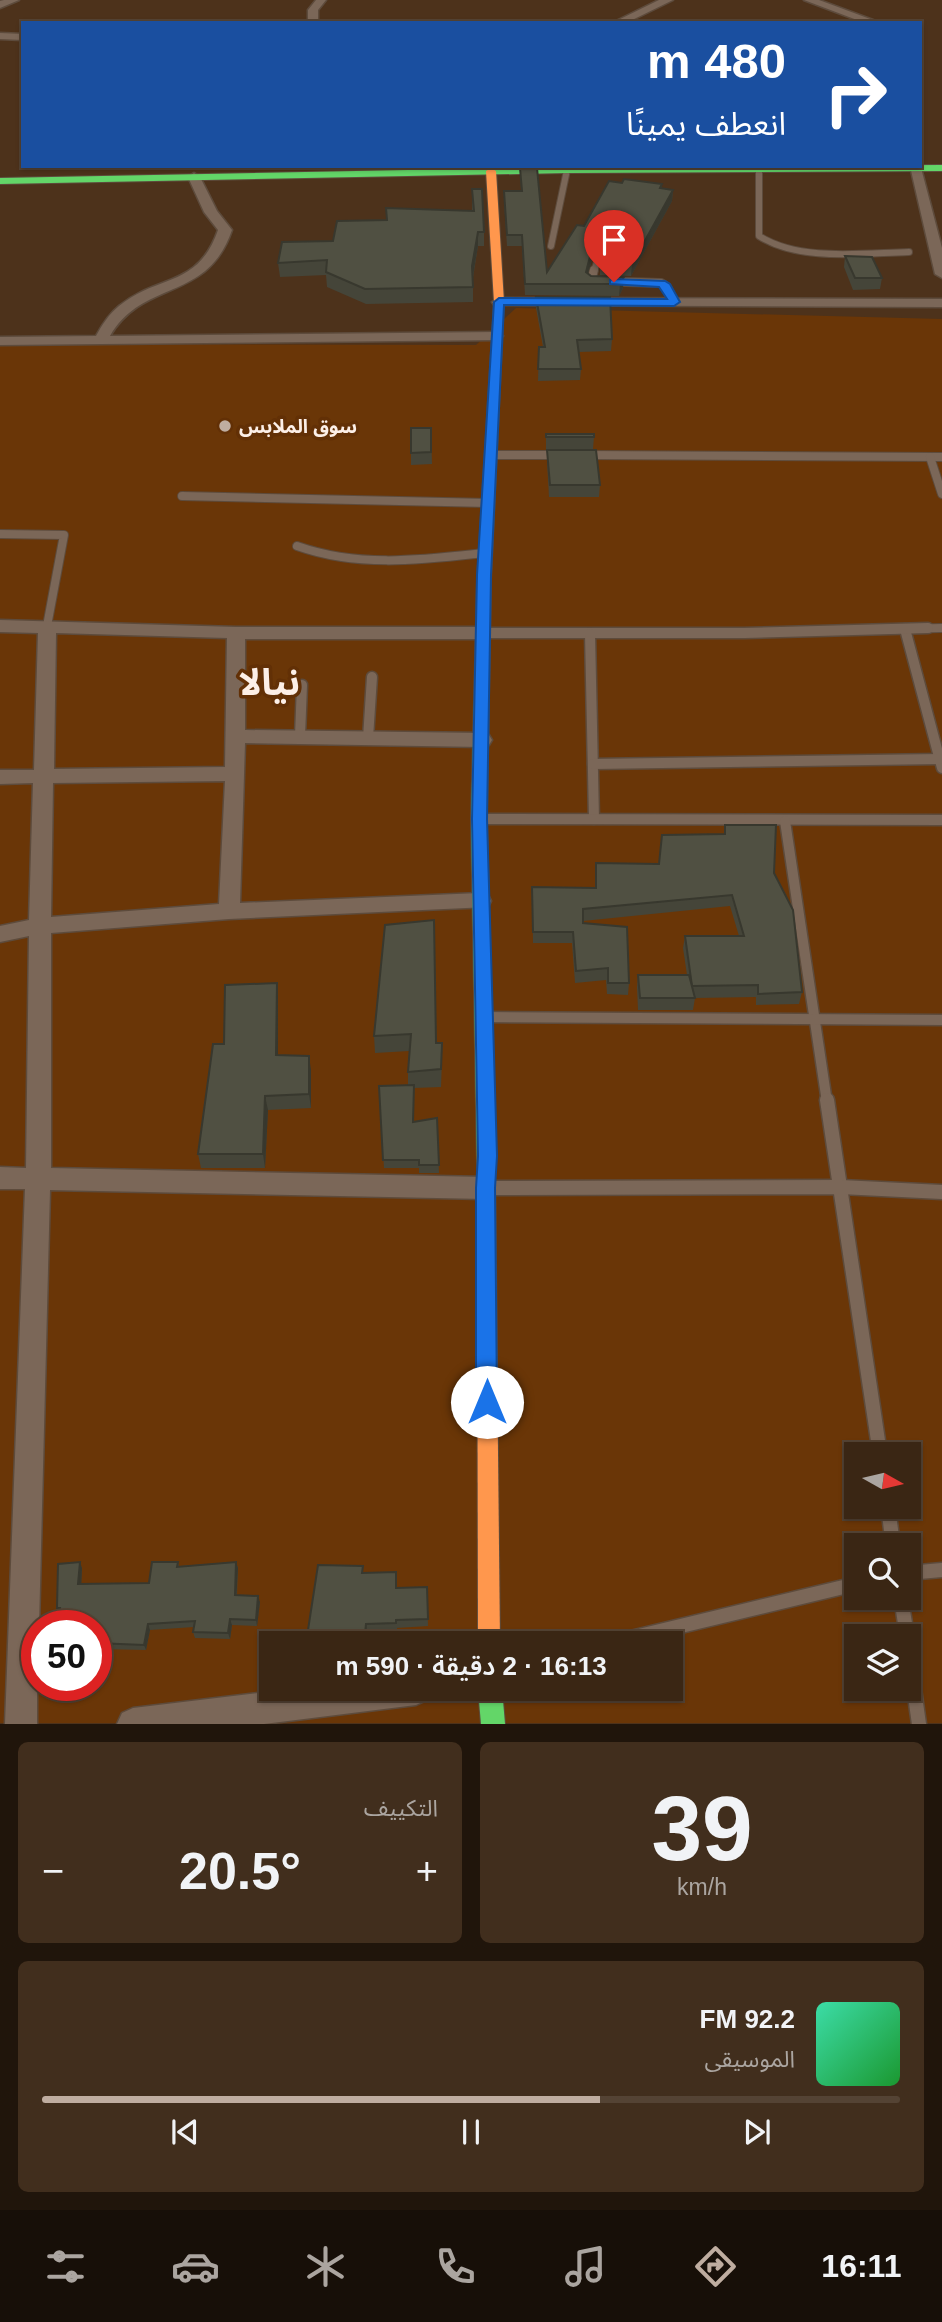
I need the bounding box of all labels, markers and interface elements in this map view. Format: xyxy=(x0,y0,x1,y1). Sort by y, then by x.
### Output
text: 480 m xyxy=(647,34,786,88)
icon: right xyxy=(810,49,901,140)
text: انعطف يمينًا xyxy=(626,106,786,142)
pin xyxy=(584,210,644,282)
icon: arrive xyxy=(595,221,633,259)
place label: سوق الملابس xyxy=(239,416,357,437)
marker: سوق الملابس xyxy=(217,418,233,434)
district label: نيالا xyxy=(238,662,300,704)
position arrow xyxy=(450,1365,524,1439)
north arrow xyxy=(844,1442,920,1519)
map controls xyxy=(844,1442,921,1701)
button: search xyxy=(844,1533,921,1610)
speed limit sign: 50 xyxy=(21,1610,112,1701)
button: layers xyxy=(844,1624,921,1701)
text: 16:13 · 2 دقيقة · 590 m xyxy=(335,1651,607,1681)
text: 39 xyxy=(651,1778,753,1879)
text: التكييف xyxy=(364,1795,438,1821)
text: 20.5° xyxy=(179,1842,301,1900)
text: − xyxy=(42,1850,64,1892)
text: + xyxy=(416,1850,438,1892)
text: km/h xyxy=(677,1874,727,1900)
text: 92.2 FM xyxy=(700,2004,795,2034)
text: الموسيقى xyxy=(704,2046,795,2072)
icon: previous xyxy=(166,2113,204,2151)
icon: pause xyxy=(452,2113,490,2151)
icon: next xyxy=(738,2113,776,2151)
icon: filters xyxy=(41,2242,90,2291)
icon: car xyxy=(171,2242,220,2291)
icon: climate xyxy=(301,2242,350,2291)
icon: phone xyxy=(431,2242,480,2291)
icon: music xyxy=(561,2242,610,2291)
icon: directions xyxy=(691,2242,740,2291)
text: 16:11 xyxy=(821,2248,901,2284)

